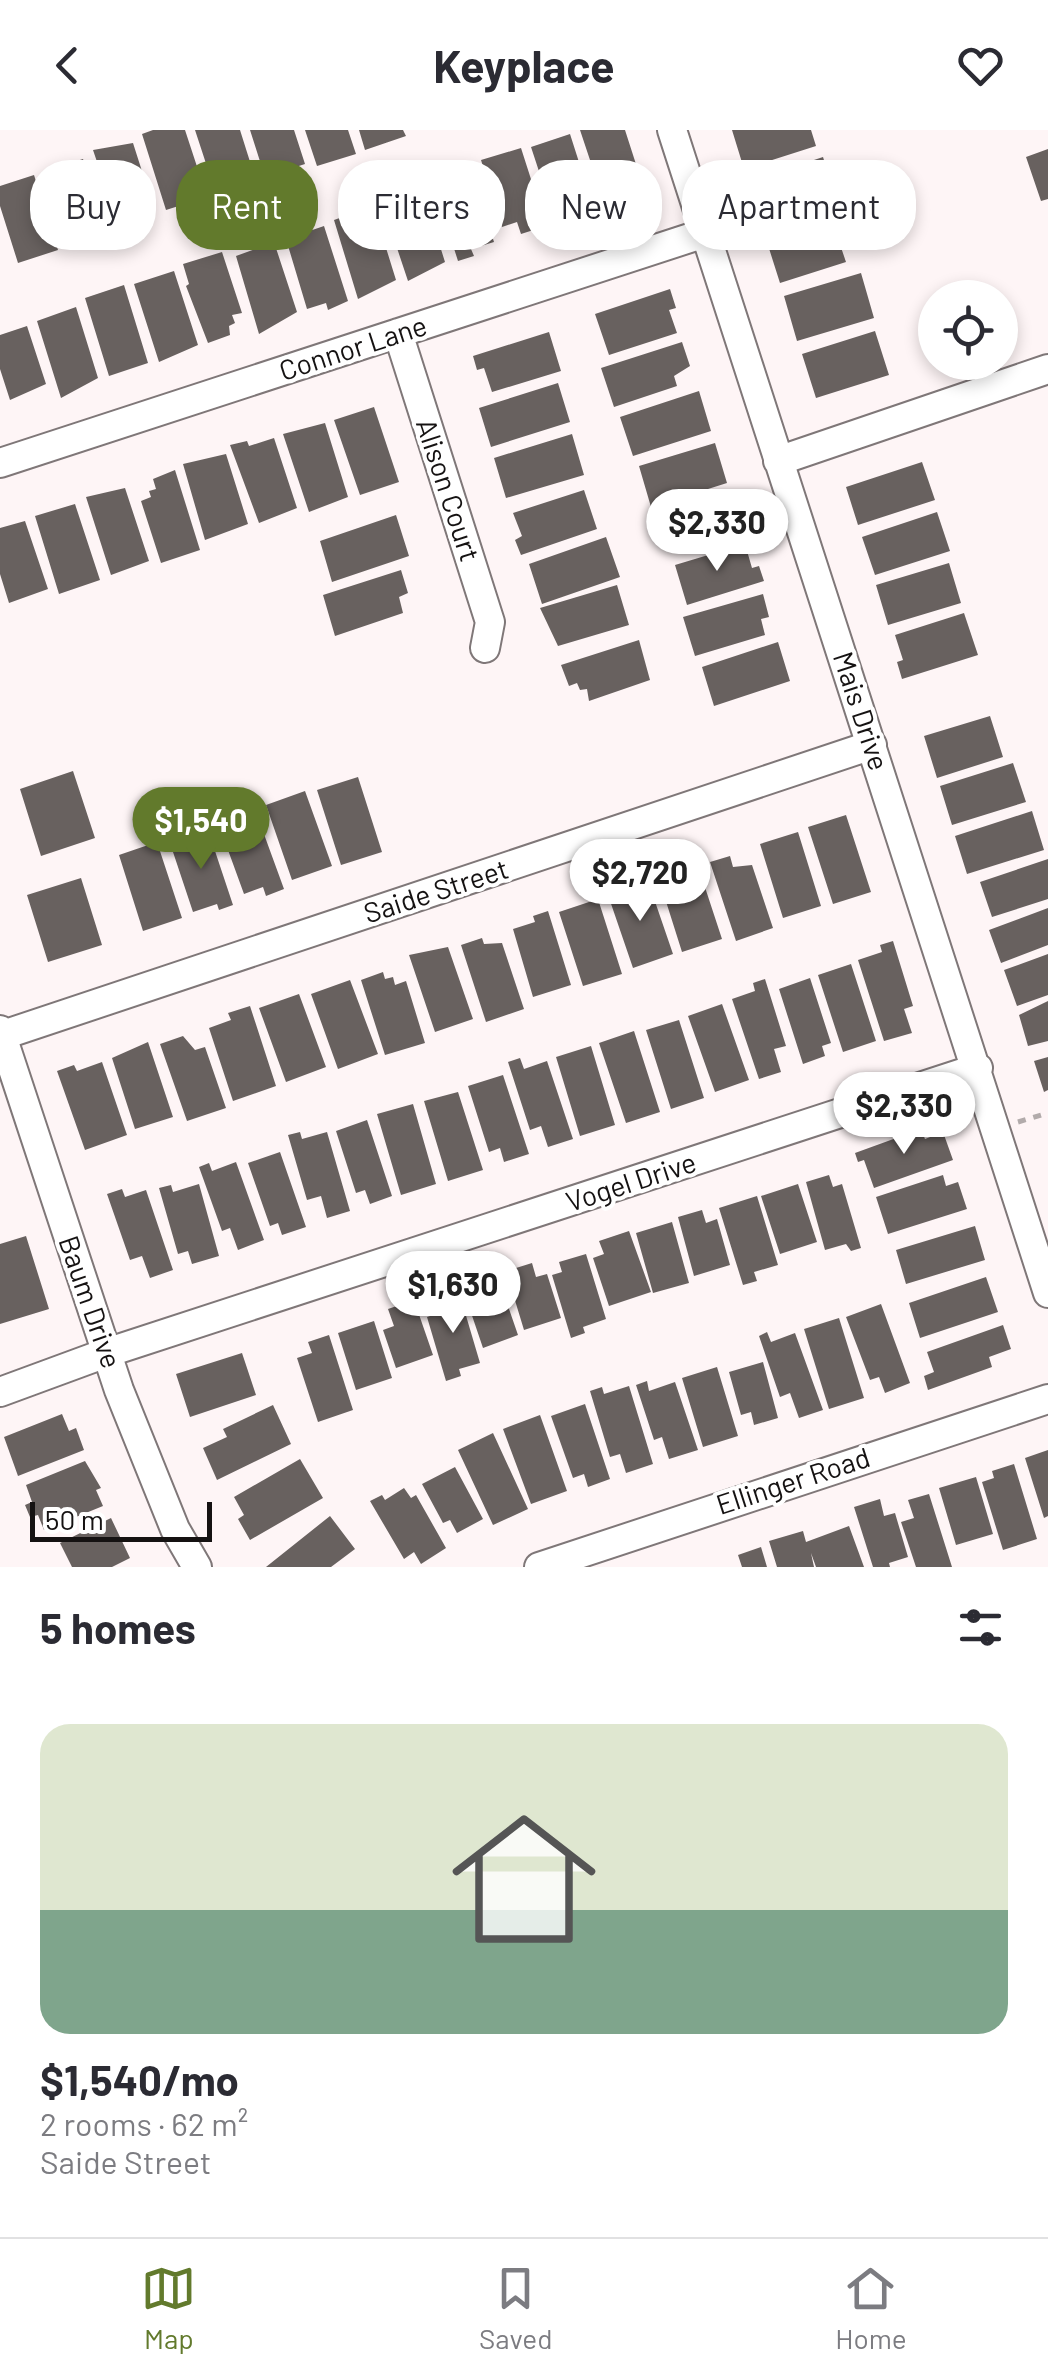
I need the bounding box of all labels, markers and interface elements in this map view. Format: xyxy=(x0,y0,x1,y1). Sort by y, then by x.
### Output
icon: back xyxy=(40,38,95,93)
text: Keyplace xyxy=(433,38,615,92)
icon: heart xyxy=(953,38,1008,93)
chip: Buy xyxy=(30,160,156,250)
chip: Rent xyxy=(176,160,318,250)
chip: Filters xyxy=(338,160,505,250)
chip: New xyxy=(525,160,662,250)
chip: Apartment xyxy=(682,160,916,250)
map controls xyxy=(918,280,1018,380)
button: locate xyxy=(918,280,1018,380)
street label: Connor Lane xyxy=(275,307,431,387)
street label: Alison Court xyxy=(410,414,488,565)
pin: $2,330 xyxy=(636,489,798,574)
text: $2,330 xyxy=(668,502,766,540)
street label: Mais Drive xyxy=(827,647,897,774)
pin: $1,540 xyxy=(120,787,282,872)
text: $1,540 xyxy=(155,800,247,838)
pin: $2,720 xyxy=(559,839,721,924)
street label: Saide Street xyxy=(359,851,512,929)
text: $2,720 xyxy=(592,852,688,890)
pin: $2,330 xyxy=(823,1072,985,1157)
text: $2,330 xyxy=(855,1085,953,1123)
street label: Vogel Drive xyxy=(561,1144,700,1218)
street label: Baum Drive xyxy=(52,1231,129,1372)
pin: $1,630 xyxy=(372,1251,534,1336)
text: $1,630 xyxy=(408,1264,498,1302)
street label: Ellinger Road xyxy=(712,1439,874,1521)
scale bar xyxy=(30,1497,212,1542)
text: 50 m xyxy=(45,1502,104,1536)
icon: filters xyxy=(953,1600,1008,1655)
text: 5 homes xyxy=(40,1602,196,1652)
icon: home xyxy=(434,1789,614,1969)
text: $1,540/mo xyxy=(40,2054,239,2104)
text: 2 rooms · 62 m² xyxy=(40,2104,248,2142)
text: Saide Street xyxy=(40,2142,211,2180)
tab: Map xyxy=(141,2261,196,2355)
tab: Saved xyxy=(479,2261,552,2355)
tab: Home xyxy=(835,2261,907,2355)

